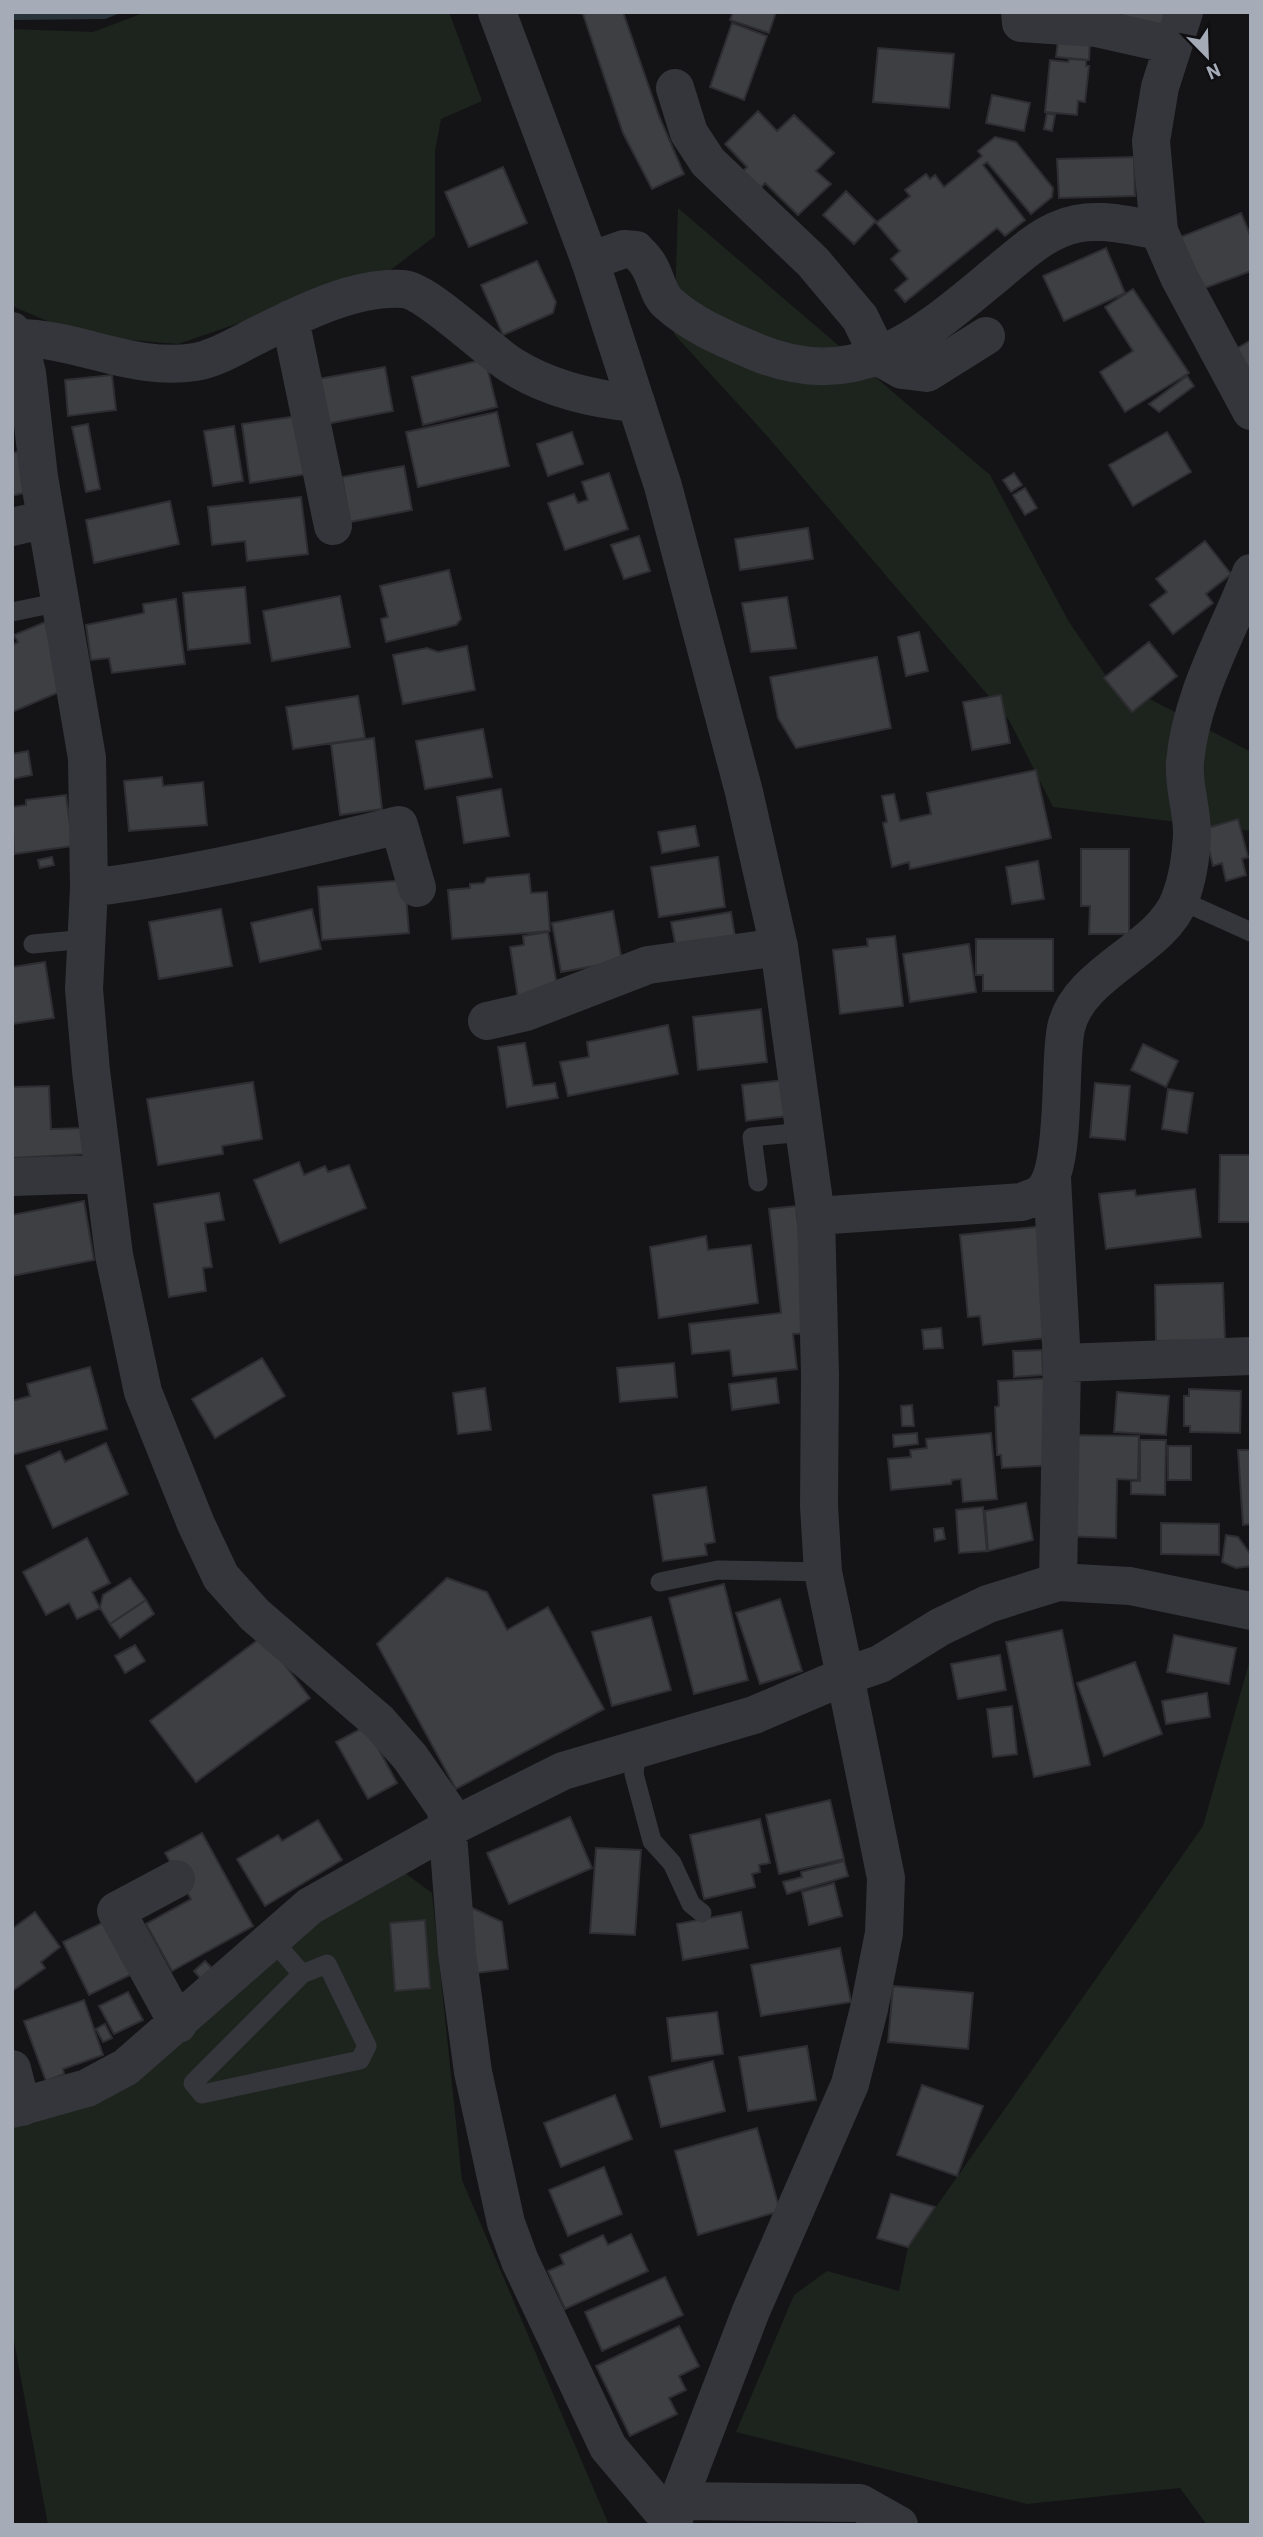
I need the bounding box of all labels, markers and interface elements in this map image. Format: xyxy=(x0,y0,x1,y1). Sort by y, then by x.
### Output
north arrow xyxy=(1172,21,1242,91)
text: N xyxy=(1204,59,1224,85)

